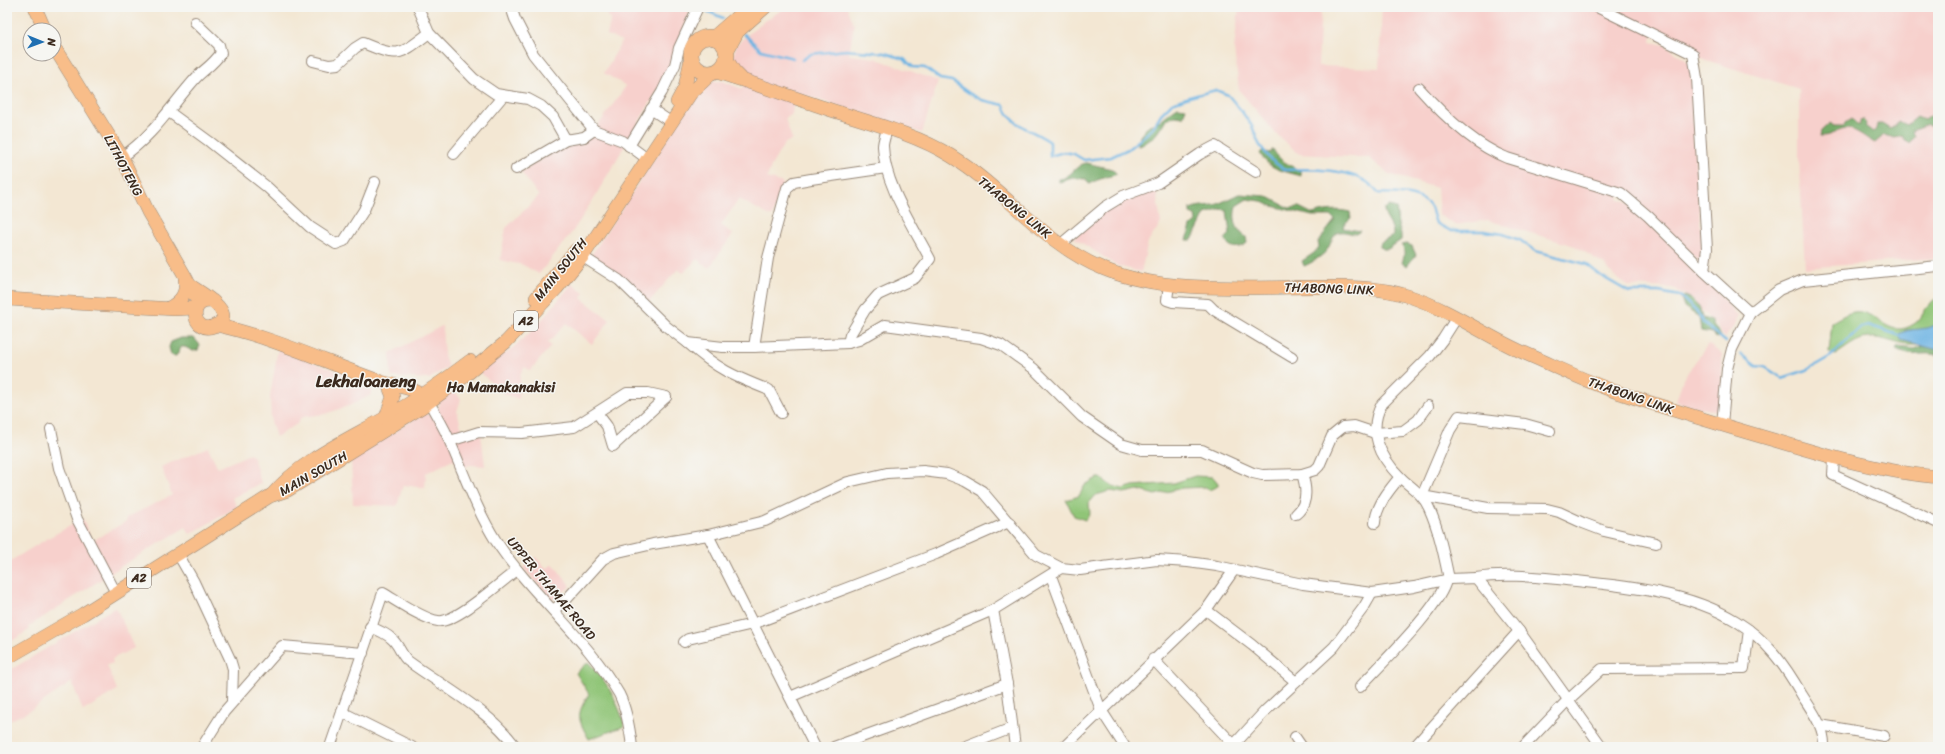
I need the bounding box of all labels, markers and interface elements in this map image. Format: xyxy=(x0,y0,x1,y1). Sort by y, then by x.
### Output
north arrow xyxy=(22,22,62,62)
text: N xyxy=(42,37,61,47)
street label: LITHOTENG xyxy=(98,130,150,200)
street label: THABONG LINK xyxy=(973,170,1057,245)
street label: MAIN SOUTH xyxy=(528,232,594,306)
street label: THABONG LINK xyxy=(1284,275,1375,302)
road number: A2 xyxy=(514,311,538,331)
district label: Lekhaloaneng xyxy=(316,366,417,396)
street label: THABONG LINK xyxy=(1585,370,1678,421)
district label: Ha Mamakanakisi xyxy=(446,375,556,400)
street label: MAIN SOUTH xyxy=(275,444,353,502)
street label: UPPER THAMAE ROAD xyxy=(501,531,602,646)
road number: A2 xyxy=(127,568,151,588)

